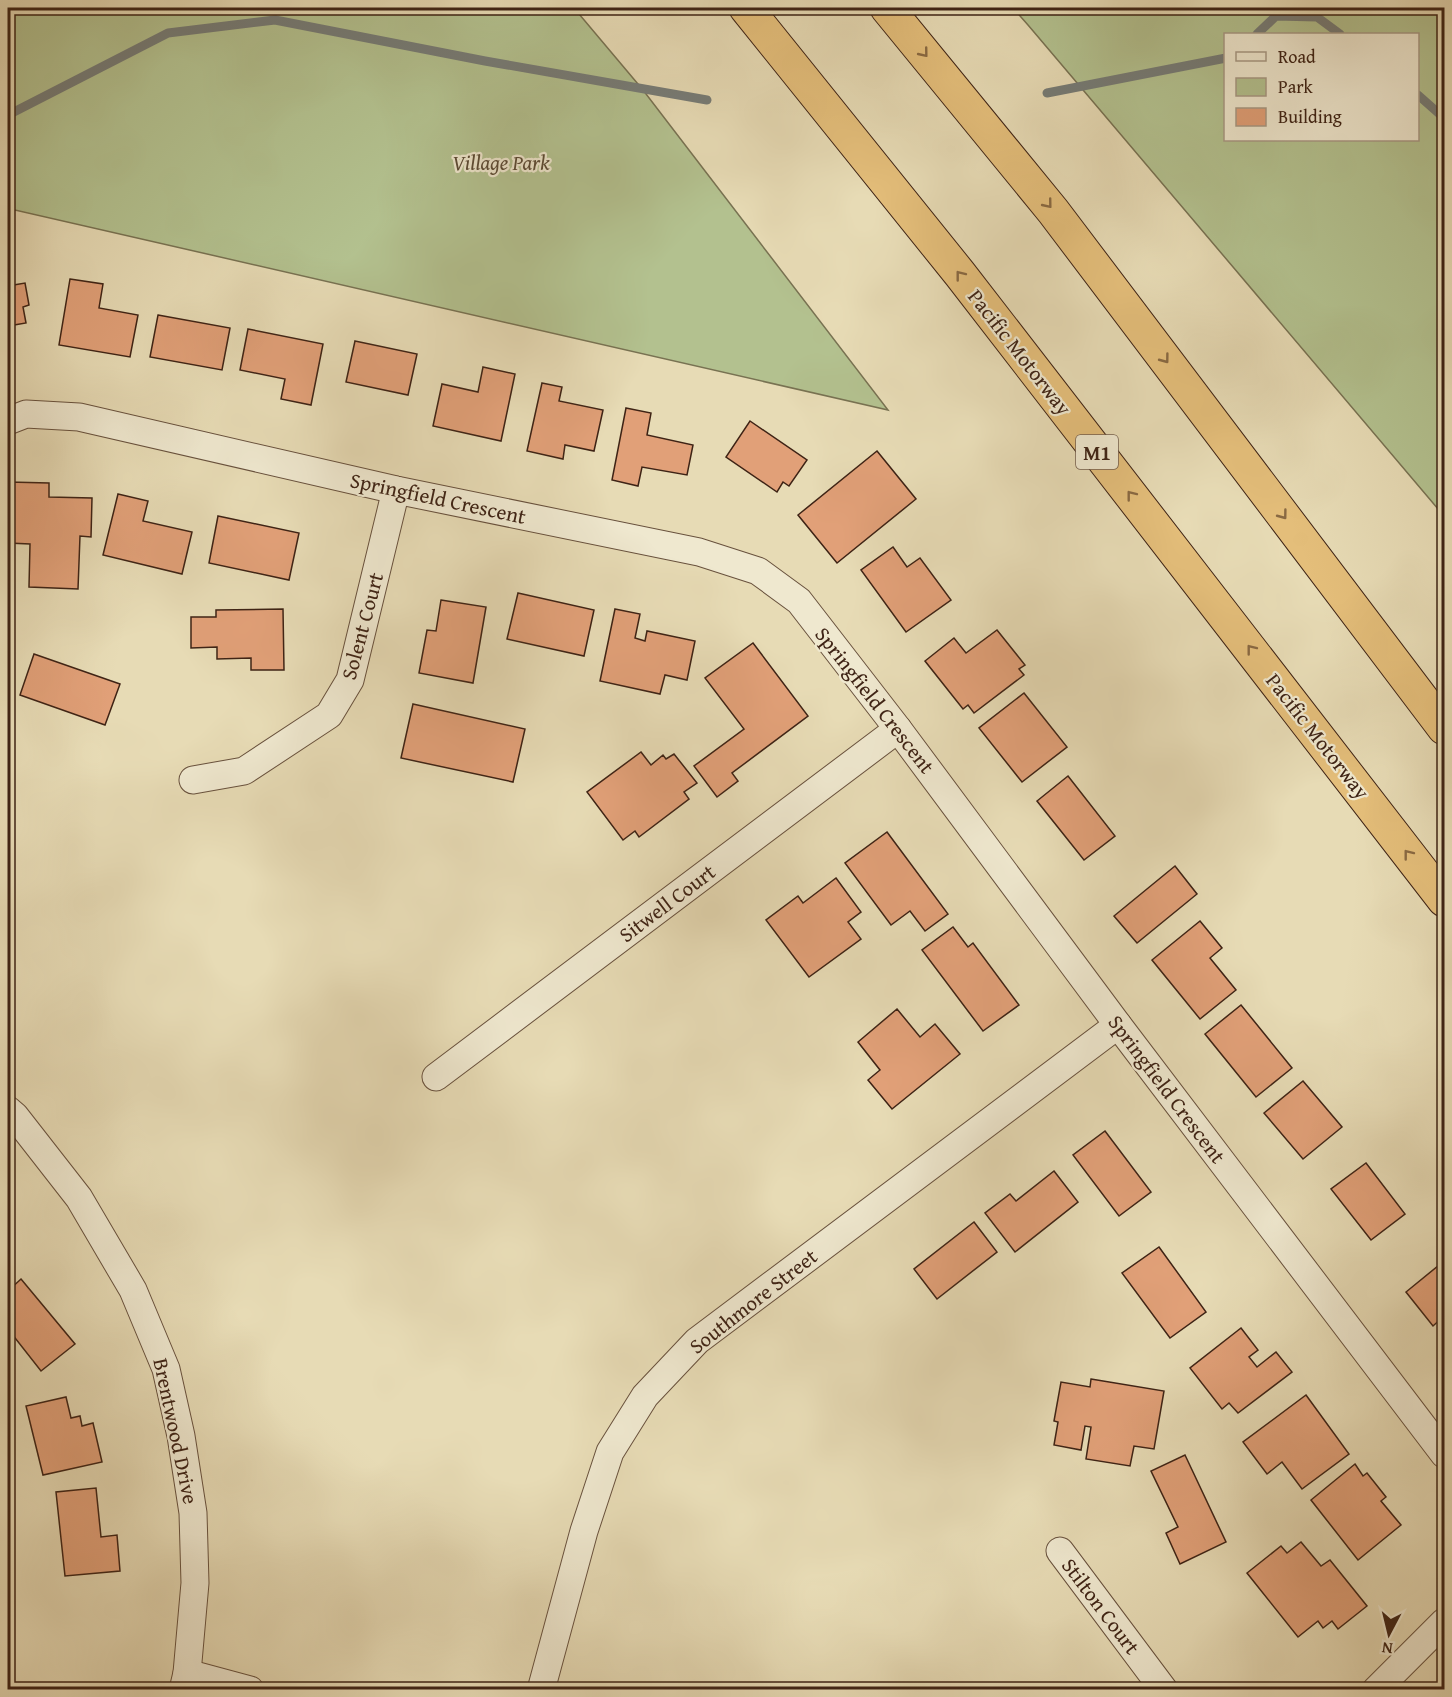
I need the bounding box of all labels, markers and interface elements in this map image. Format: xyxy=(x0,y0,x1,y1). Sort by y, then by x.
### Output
legend xyxy=(1224,33,1419,141)
text: Road xyxy=(1278,43,1316,70)
one-way arrow xyxy=(917,46,928,57)
text: Park xyxy=(1278,73,1314,100)
text: Building xyxy=(1278,103,1342,130)
park label: Village Park xyxy=(452,147,550,178)
one-way arrow xyxy=(1040,197,1051,208)
one-way arrow xyxy=(957,270,968,281)
street label: Pacific Motorway xyxy=(961,282,1080,422)
one-way arrow xyxy=(1158,352,1169,363)
road number: M1 xyxy=(1076,435,1118,469)
street label: Springfield Crescent xyxy=(347,464,529,532)
one-way arrow xyxy=(1128,491,1139,502)
one-way arrow xyxy=(1276,508,1287,519)
street label: Solent Court xyxy=(333,568,391,683)
street label: Springfield Crescent xyxy=(808,620,943,780)
one-way arrow xyxy=(1247,645,1258,656)
street label: Pacific Motorway xyxy=(1259,666,1378,806)
one-way arrow xyxy=(1405,849,1416,860)
street label: Sitwell Court xyxy=(612,856,722,950)
street label: Springfield Crescent xyxy=(1101,1008,1234,1170)
street label: Southmore Street xyxy=(682,1241,824,1361)
street label: Brentwood Drive xyxy=(145,1355,207,1507)
street label: Stilton Court xyxy=(1054,1551,1148,1661)
north arrow xyxy=(1359,1604,1419,1664)
text: N xyxy=(1380,1636,1394,1661)

